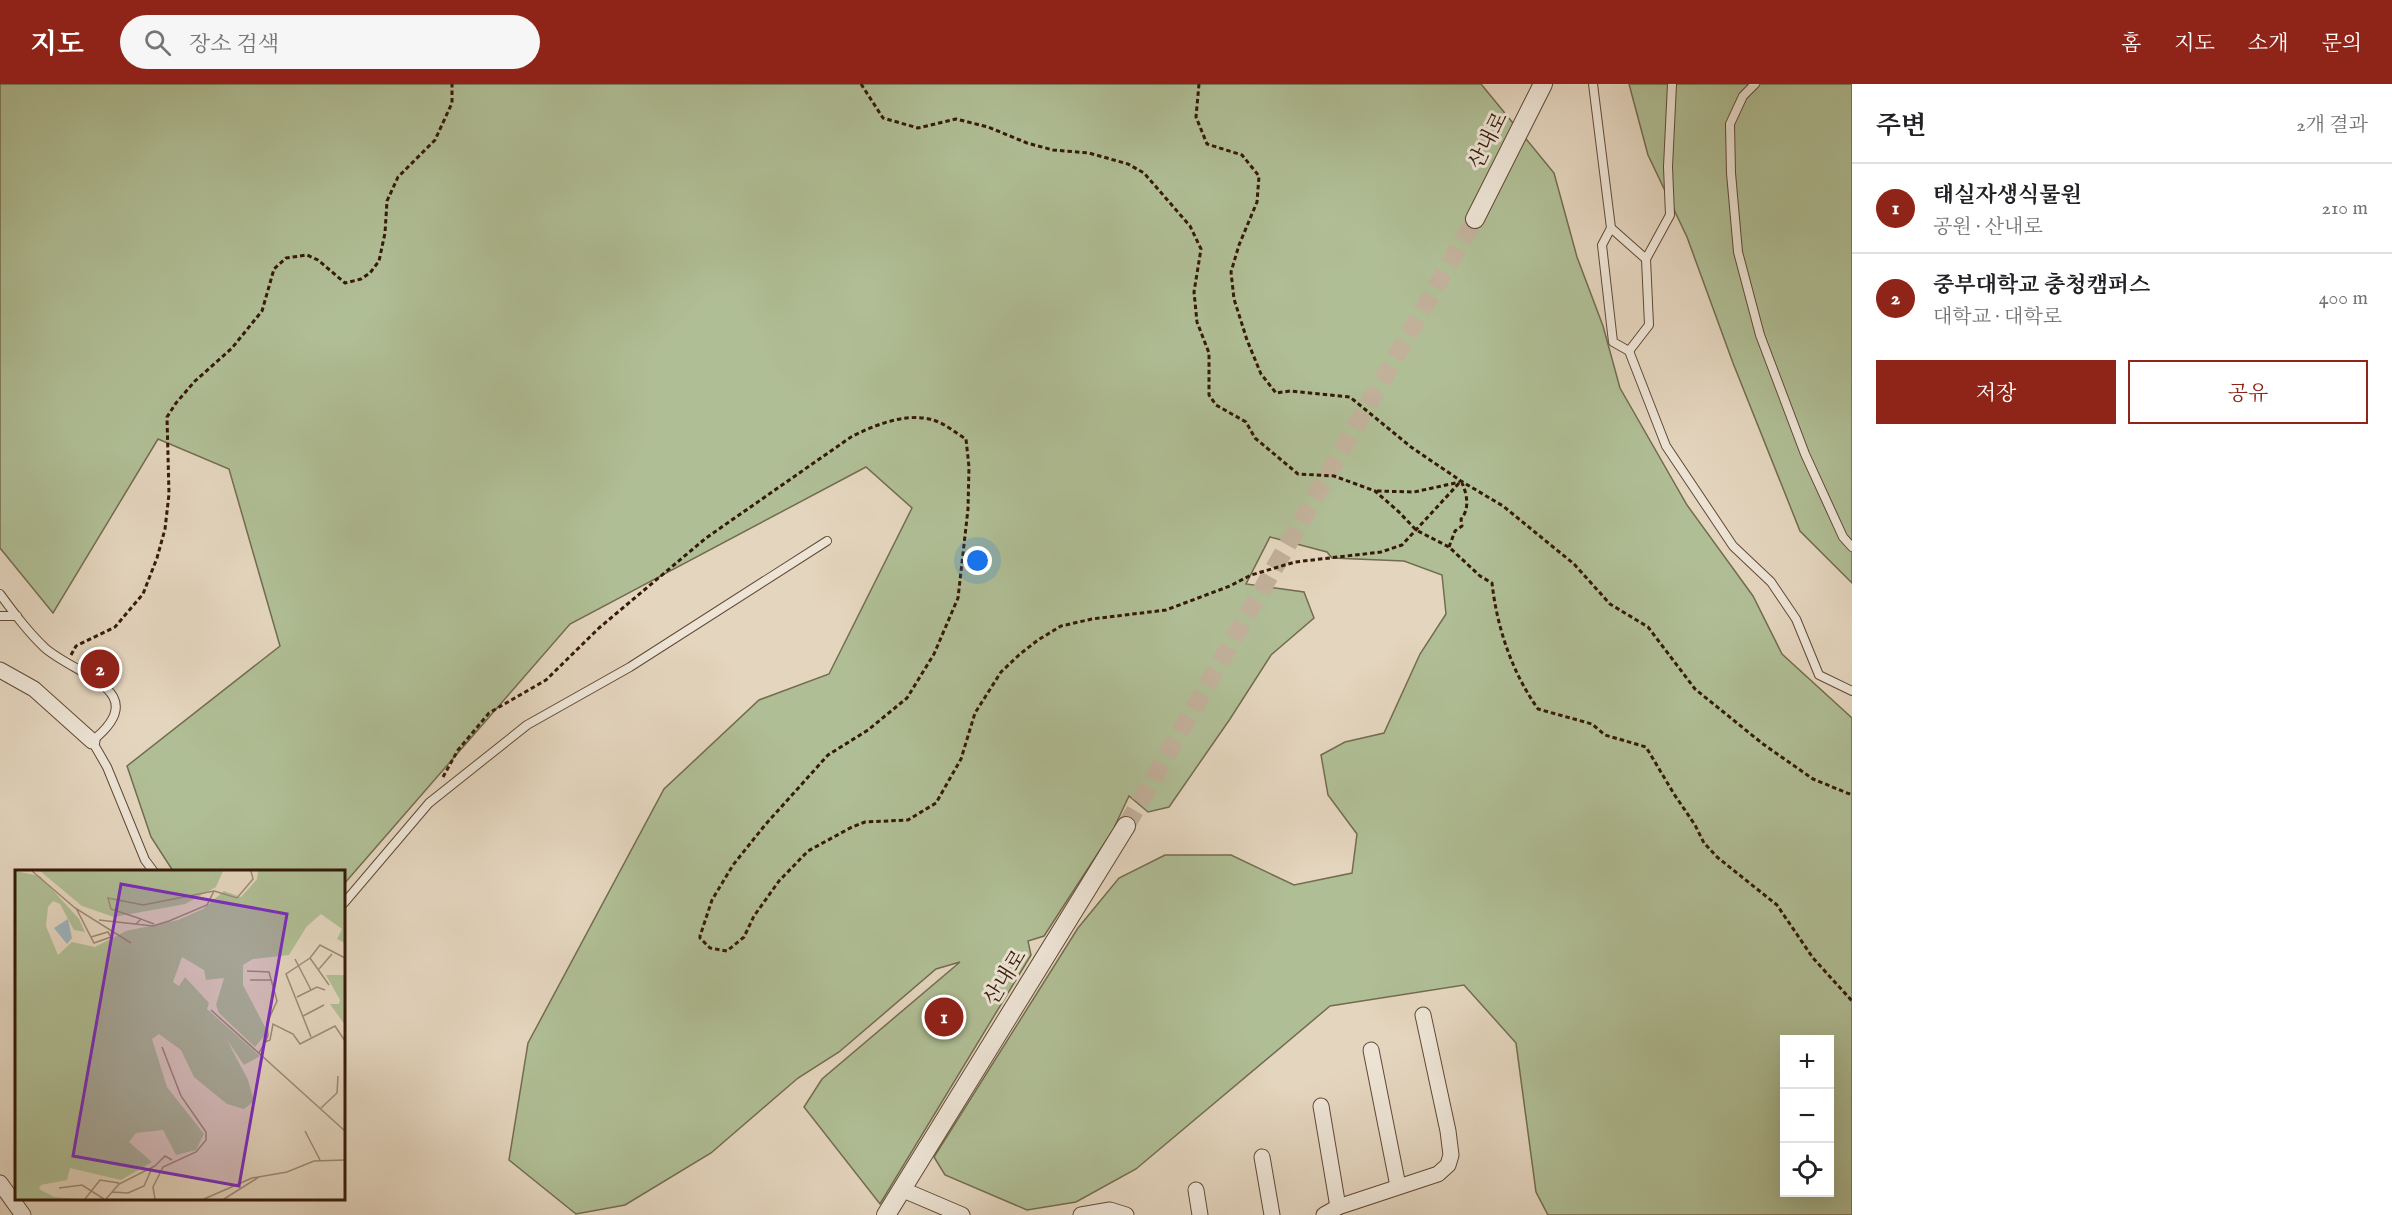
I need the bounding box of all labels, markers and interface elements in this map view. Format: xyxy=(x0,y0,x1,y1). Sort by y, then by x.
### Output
search box xyxy=(120,15,540,69)
icon: search xyxy=(141,26,174,59)
text: 지도 xyxy=(30,28,84,63)
text: 장소 검색 xyxy=(189,31,279,59)
text: 홈 xyxy=(2121,31,2141,58)
text: 지도 xyxy=(2174,31,2215,58)
text: 소개 xyxy=(2248,31,2288,58)
text: 문의 xyxy=(2321,31,2362,58)
street label: 산내로 xyxy=(1463,108,1515,174)
text: 주변 xyxy=(1876,110,1926,143)
text: 2개 결과 xyxy=(2296,113,2368,138)
text: 태실자생식물원 xyxy=(1933,182,2082,210)
text: 1 xyxy=(1892,196,1899,221)
text: 210 m xyxy=(2322,196,2368,221)
text: 공원 · 산내로 xyxy=(1933,215,2043,240)
text: 중부대학교 충청캠퍼스 xyxy=(1933,272,2150,300)
text: 2 xyxy=(1891,286,1900,311)
text: 400 m xyxy=(2319,286,2368,311)
text: 대학교 · 대학로 xyxy=(1933,305,2062,330)
button: 저장 xyxy=(1876,360,2116,424)
button: 공유 xyxy=(2128,360,2368,424)
your location xyxy=(963,546,992,575)
pin: 2 xyxy=(80,646,120,692)
inset map xyxy=(15,870,345,1200)
street label: 산내로 xyxy=(978,945,1034,1011)
pin: 1 xyxy=(924,994,964,1040)
map controls xyxy=(1780,1035,1834,1197)
button: + xyxy=(1780,1035,1834,1089)
button: − xyxy=(1780,1089,1834,1143)
button: locate xyxy=(1780,1143,1834,1197)

